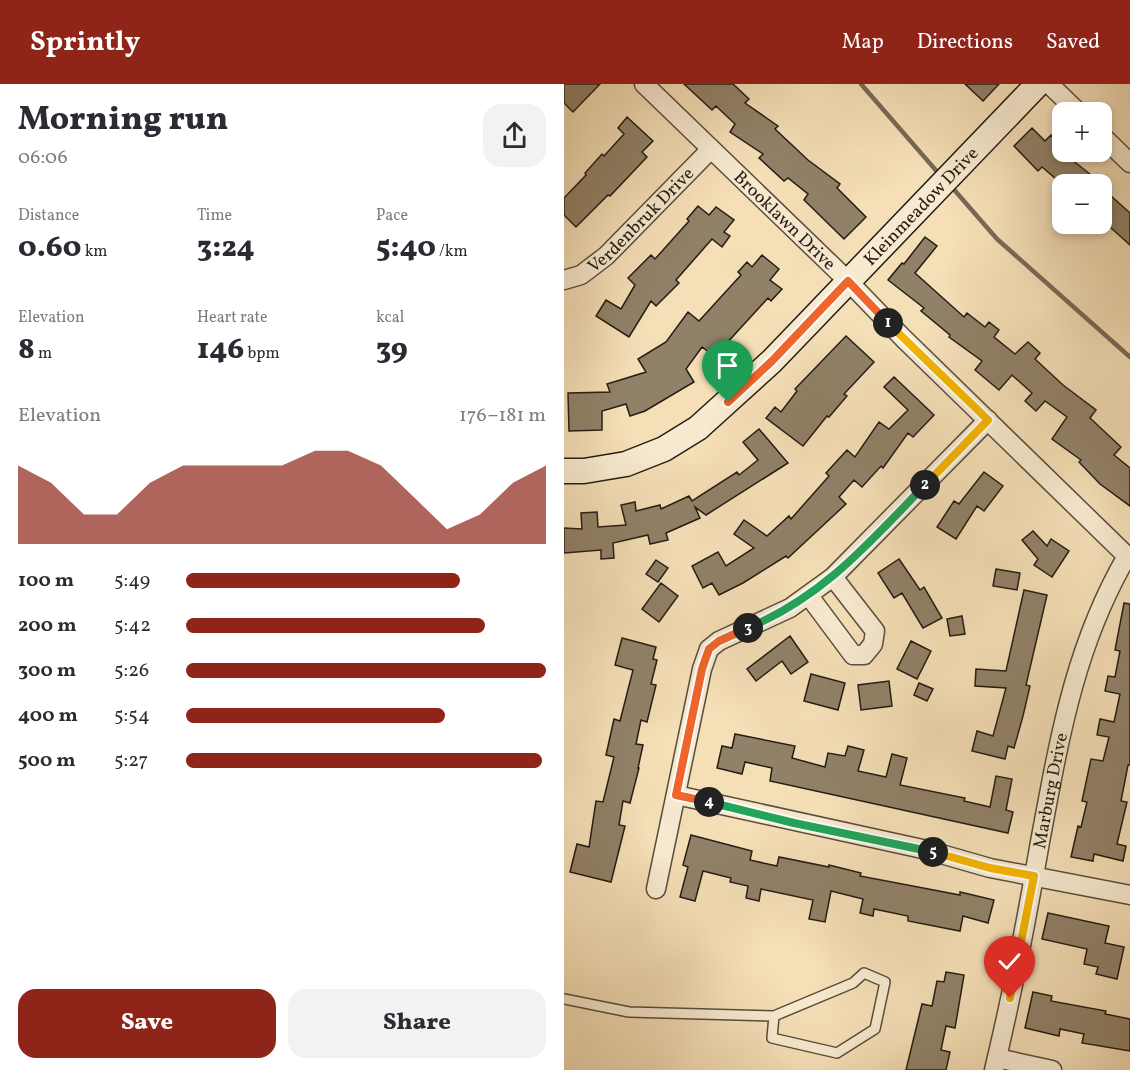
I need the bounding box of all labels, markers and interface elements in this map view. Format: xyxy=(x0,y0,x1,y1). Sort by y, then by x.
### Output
text: Sprintly xyxy=(30,23,140,62)
text: Map xyxy=(842,28,884,57)
text: Directions xyxy=(917,28,1013,57)
text: Saved xyxy=(1046,28,1100,57)
text: Morning run xyxy=(18,98,228,144)
map controls xyxy=(1052,102,1112,234)
button: + xyxy=(1052,102,1112,162)
button: share xyxy=(483,104,546,167)
street label: Kleinmeadow Drive xyxy=(859,142,985,272)
text: 06:06 xyxy=(18,144,68,172)
street label: Verdenbruk Drive xyxy=(583,162,700,280)
street label: Brooklawn Drive xyxy=(727,166,841,277)
button: − xyxy=(1052,174,1112,234)
text: Distance xyxy=(18,205,79,227)
text: Time xyxy=(197,205,232,227)
text: Pace xyxy=(376,205,408,227)
text: 0.60 xyxy=(18,227,81,269)
text: 3:24 xyxy=(197,227,255,269)
text: 5:40 xyxy=(376,227,436,269)
text: km xyxy=(81,241,108,263)
text: /km xyxy=(436,241,468,263)
text: Elevation xyxy=(18,307,85,329)
text: Heart rate xyxy=(197,307,268,329)
text: kcal xyxy=(376,307,404,329)
pin: 1 xyxy=(873,308,903,338)
text: 1 xyxy=(885,312,891,334)
text: 8 xyxy=(18,329,35,371)
text: 146 xyxy=(197,329,244,371)
text: 39 xyxy=(376,329,408,371)
pin xyxy=(702,340,753,402)
text: m xyxy=(35,343,52,365)
text: bpm xyxy=(244,343,280,365)
icon: arrive xyxy=(711,349,744,382)
text: Elevation xyxy=(18,402,101,430)
text: 176–181 m xyxy=(459,402,546,430)
pin: 2 xyxy=(910,470,940,500)
text: 2 xyxy=(921,474,929,496)
text: 100 m xyxy=(18,567,74,595)
text: 5:49 xyxy=(114,567,150,595)
text: 200 m xyxy=(18,612,76,640)
text: 5:42 xyxy=(114,612,151,640)
pin: 3 xyxy=(733,613,763,643)
text: 3 xyxy=(744,617,752,639)
text: 300 m xyxy=(18,657,76,685)
text: 5:26 xyxy=(114,657,149,685)
text: 400 m xyxy=(18,702,78,730)
text: 5:54 xyxy=(114,702,150,730)
street label: Marburg Drive xyxy=(1028,731,1075,851)
text: 500 m xyxy=(18,747,76,775)
text: 5:27 xyxy=(114,747,148,775)
pin: 4 xyxy=(694,787,724,817)
text: 4 xyxy=(704,791,714,813)
pin: 5 xyxy=(918,837,948,867)
text: 5 xyxy=(929,841,937,863)
pin xyxy=(984,936,1035,998)
icon: check xyxy=(993,945,1026,978)
button: Save xyxy=(18,989,276,1058)
button: Share xyxy=(288,989,546,1058)

